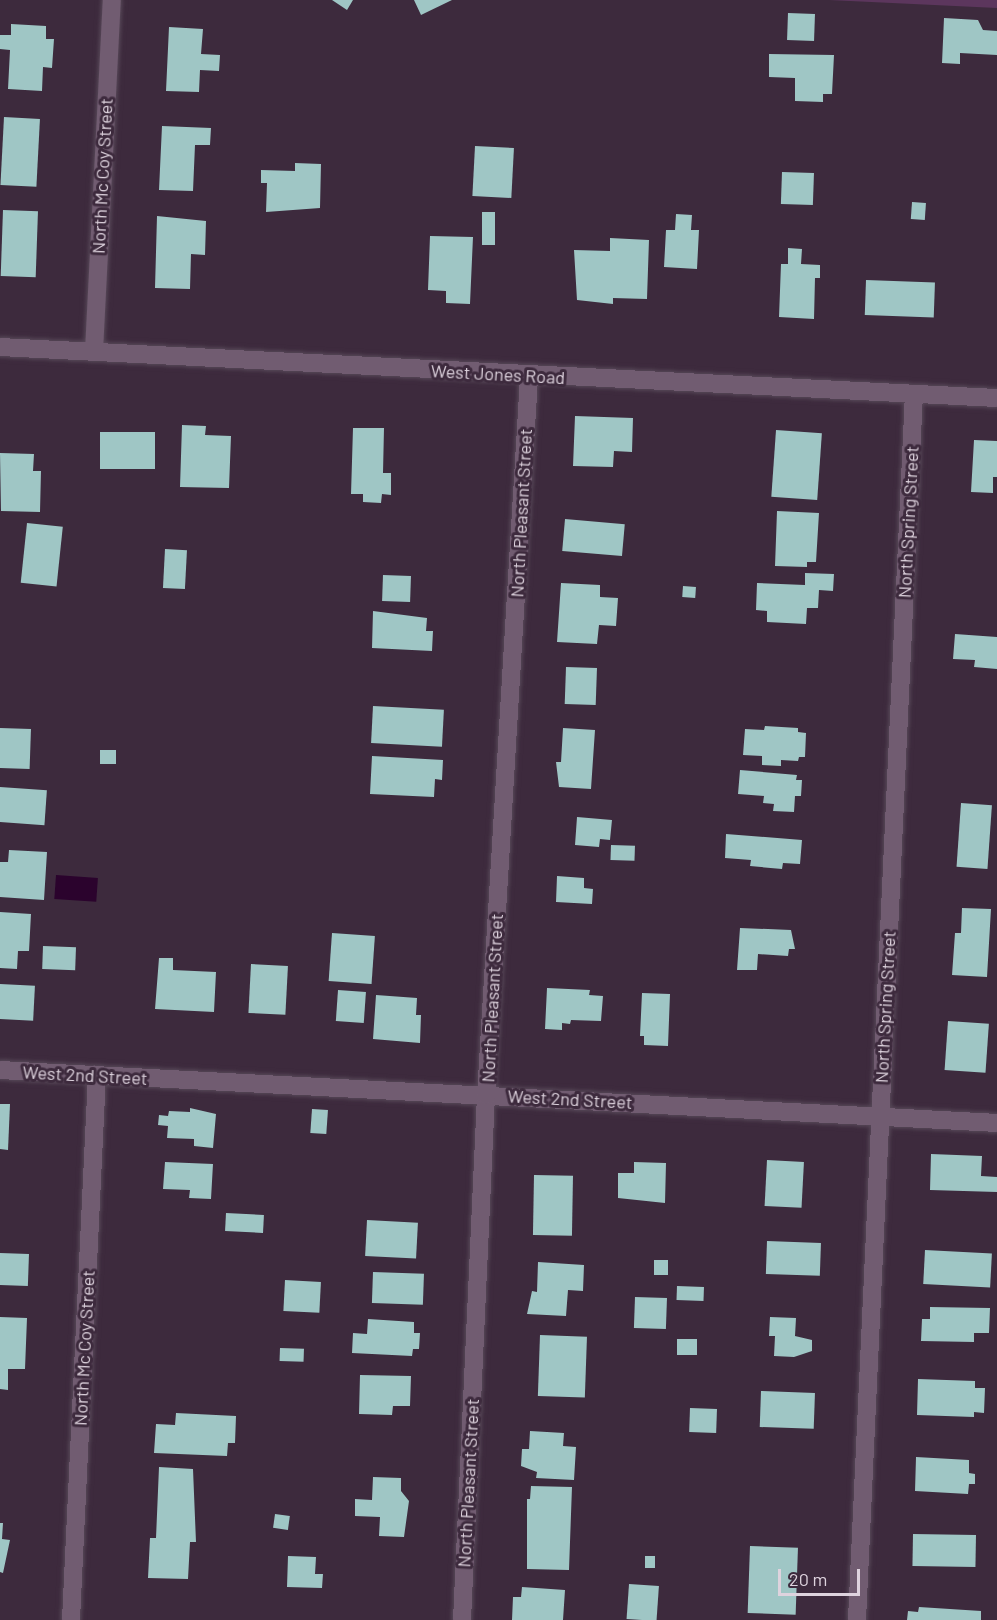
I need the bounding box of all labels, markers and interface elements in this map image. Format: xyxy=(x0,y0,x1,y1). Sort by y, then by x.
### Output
street label: North Mc Coy Street xyxy=(87,98,117,254)
street label: West Jones Road xyxy=(430,360,566,388)
street label: North Pleasant Street xyxy=(506,428,536,598)
street label: North Spring Street xyxy=(893,445,923,599)
street label: North Pleasant Street xyxy=(477,913,507,1083)
street label: North Spring Street xyxy=(870,930,900,1084)
street label: West 2nd Street xyxy=(22,1061,148,1089)
street label: West 2nd Street xyxy=(507,1085,633,1113)
street label: North Mc Coy Street xyxy=(69,1270,99,1426)
street label: North Pleasant Street xyxy=(453,1398,483,1568)
scale bar xyxy=(781,1557,864,1595)
text: 20 m xyxy=(789,1568,827,1590)

